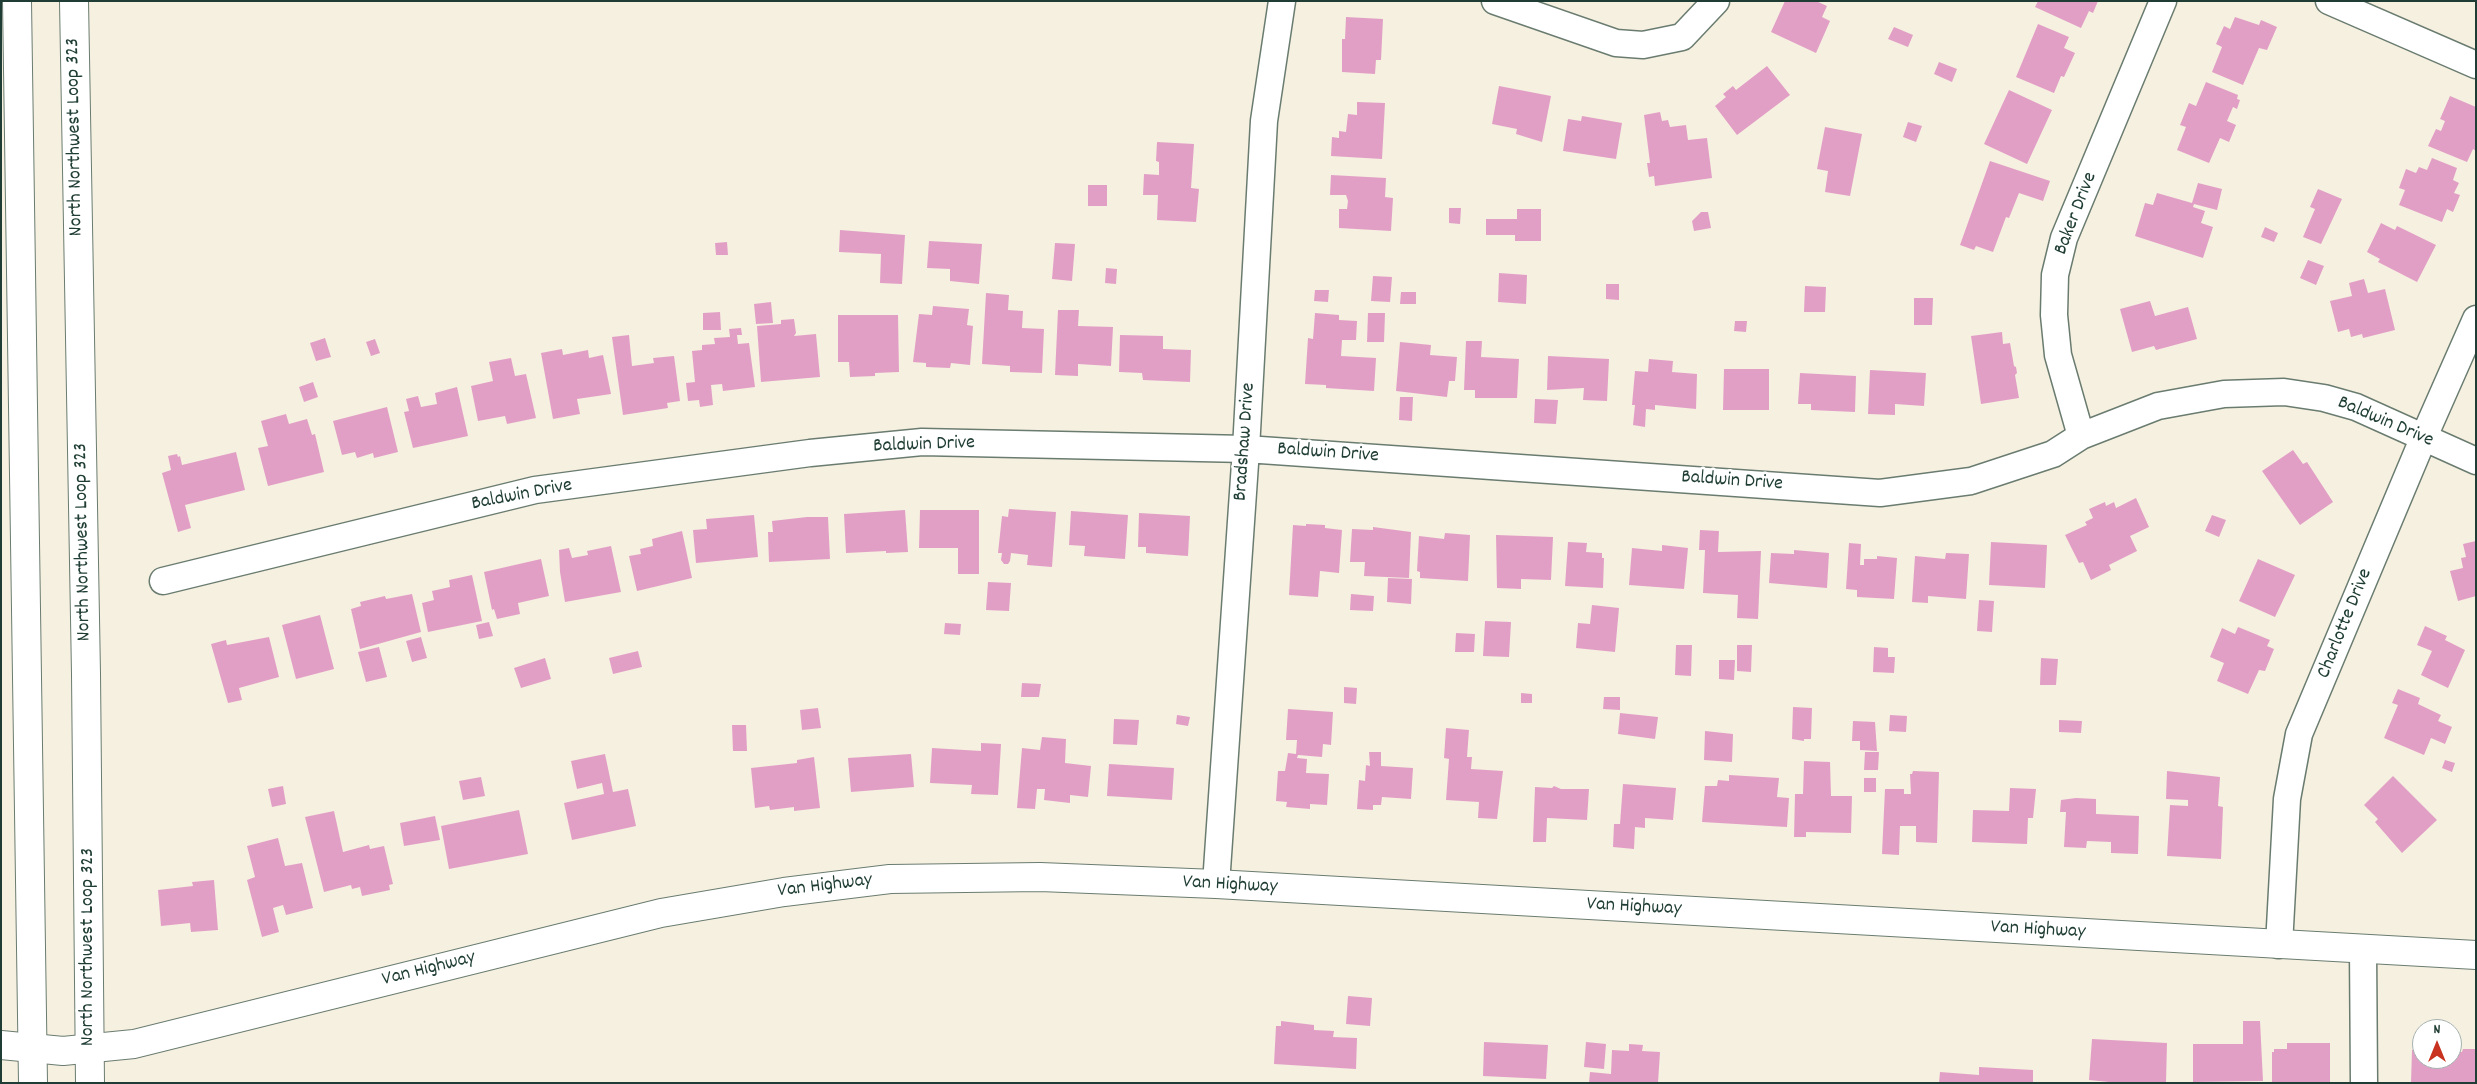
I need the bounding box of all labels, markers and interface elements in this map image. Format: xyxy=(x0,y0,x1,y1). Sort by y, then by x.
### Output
street label: North Northwest Loop 323 xyxy=(62,38,90,236)
street label: Baker Drive xyxy=(2050,169,2104,259)
street label: Bradshaw Drive xyxy=(1230,382,1262,502)
street label: Baldwin Drive xyxy=(2333,392,2437,454)
street label: Baldwin Drive xyxy=(873,432,975,460)
street label: Baldwin Drive xyxy=(1276,438,1380,470)
street label: North Northwest Loop 323 xyxy=(70,443,98,641)
street label: Baldwin Drive xyxy=(1680,466,1784,498)
street label: Baldwin Drive xyxy=(470,474,574,518)
street label: Charlotte Drive xyxy=(2313,566,2379,682)
street label: North Northwest Loop 323 xyxy=(77,848,101,1046)
street label: Van Highway xyxy=(776,869,874,905)
street label: Van Highway xyxy=(1182,872,1278,900)
street label: Van Highway xyxy=(1586,894,1682,922)
street label: Van Highway xyxy=(1990,917,2086,945)
street label: Van Highway xyxy=(380,947,478,993)
north arrow xyxy=(2412,1019,2462,1069)
text: N xyxy=(2434,1020,2440,1040)

